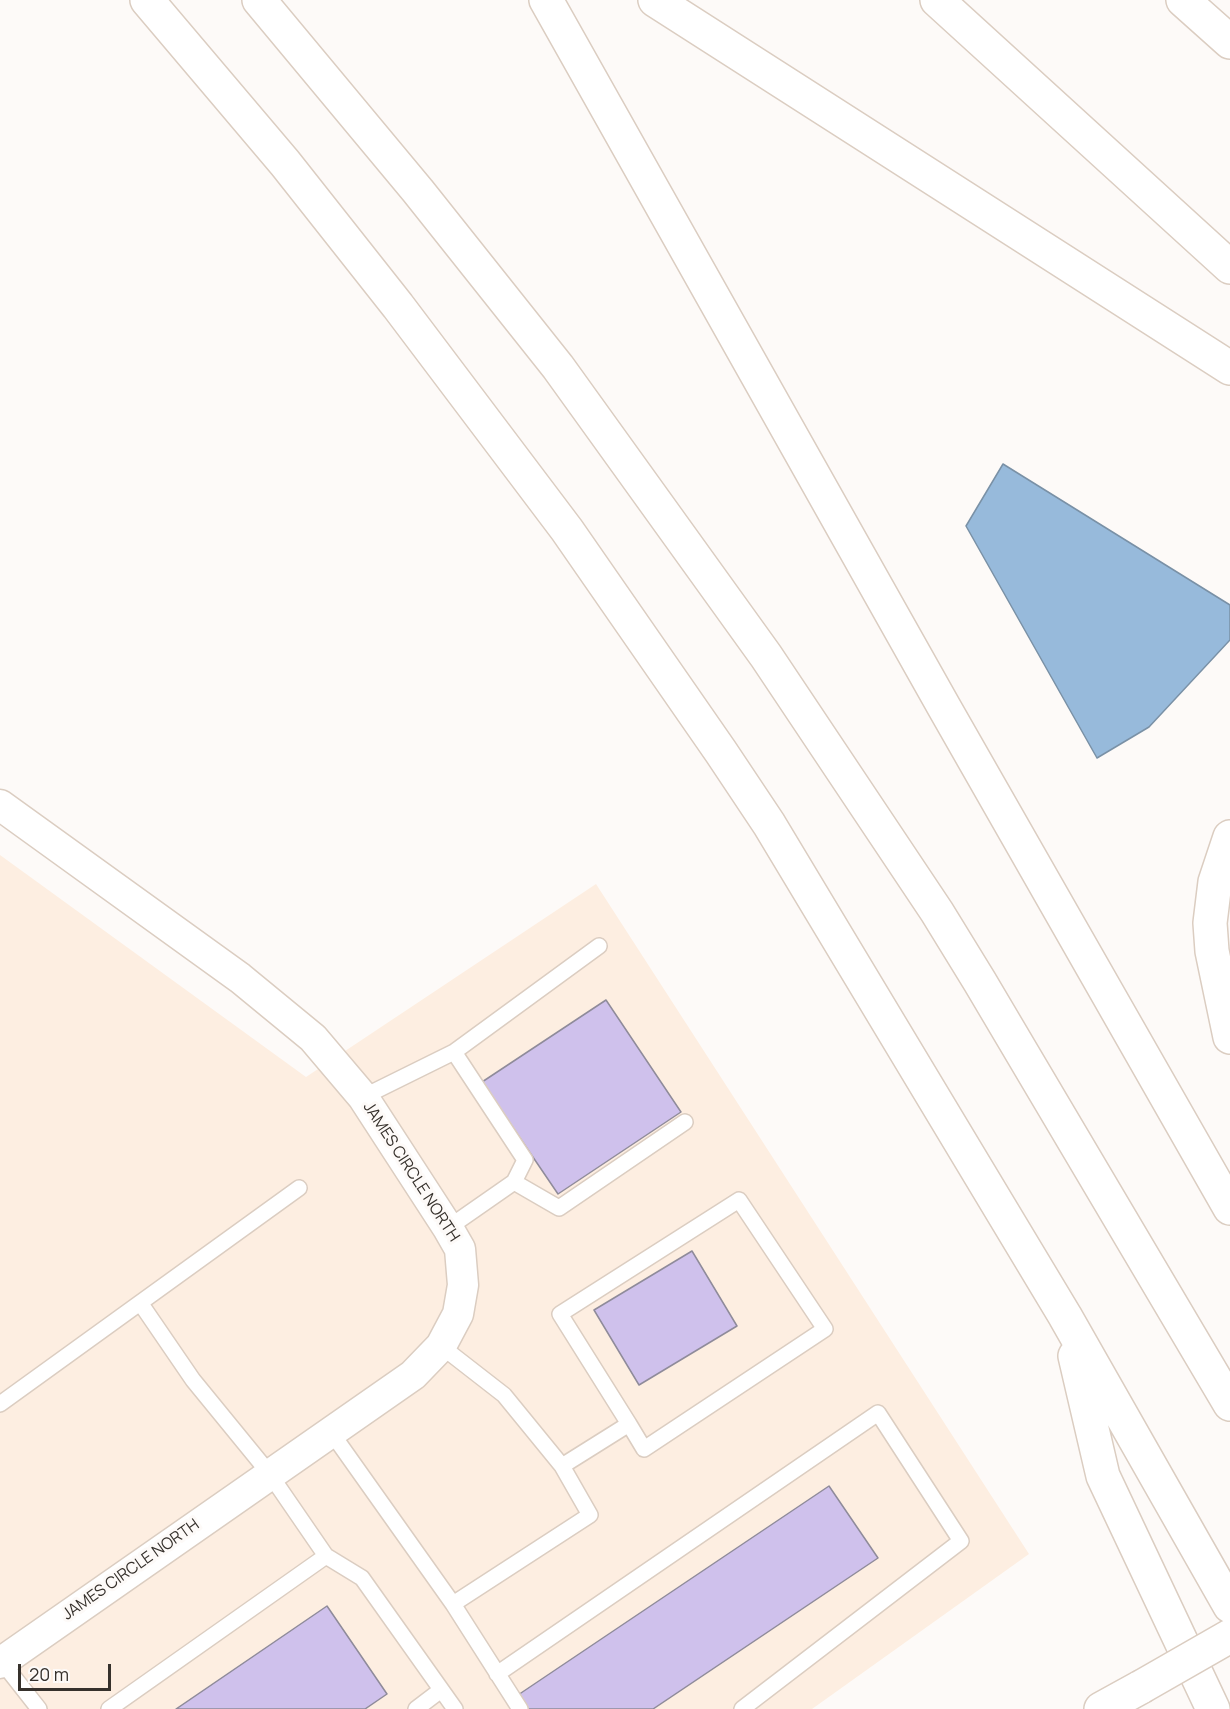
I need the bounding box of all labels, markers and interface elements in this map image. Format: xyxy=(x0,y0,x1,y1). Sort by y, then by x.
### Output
street label: JAMES CIRCLE NORTH xyxy=(359,1099,463,1245)
street label: JAMES CIRCLE NORTH xyxy=(59,1516,203,1624)
scale bar xyxy=(21,1652,114,1690)
text: 20 m xyxy=(29,1662,69,1686)

